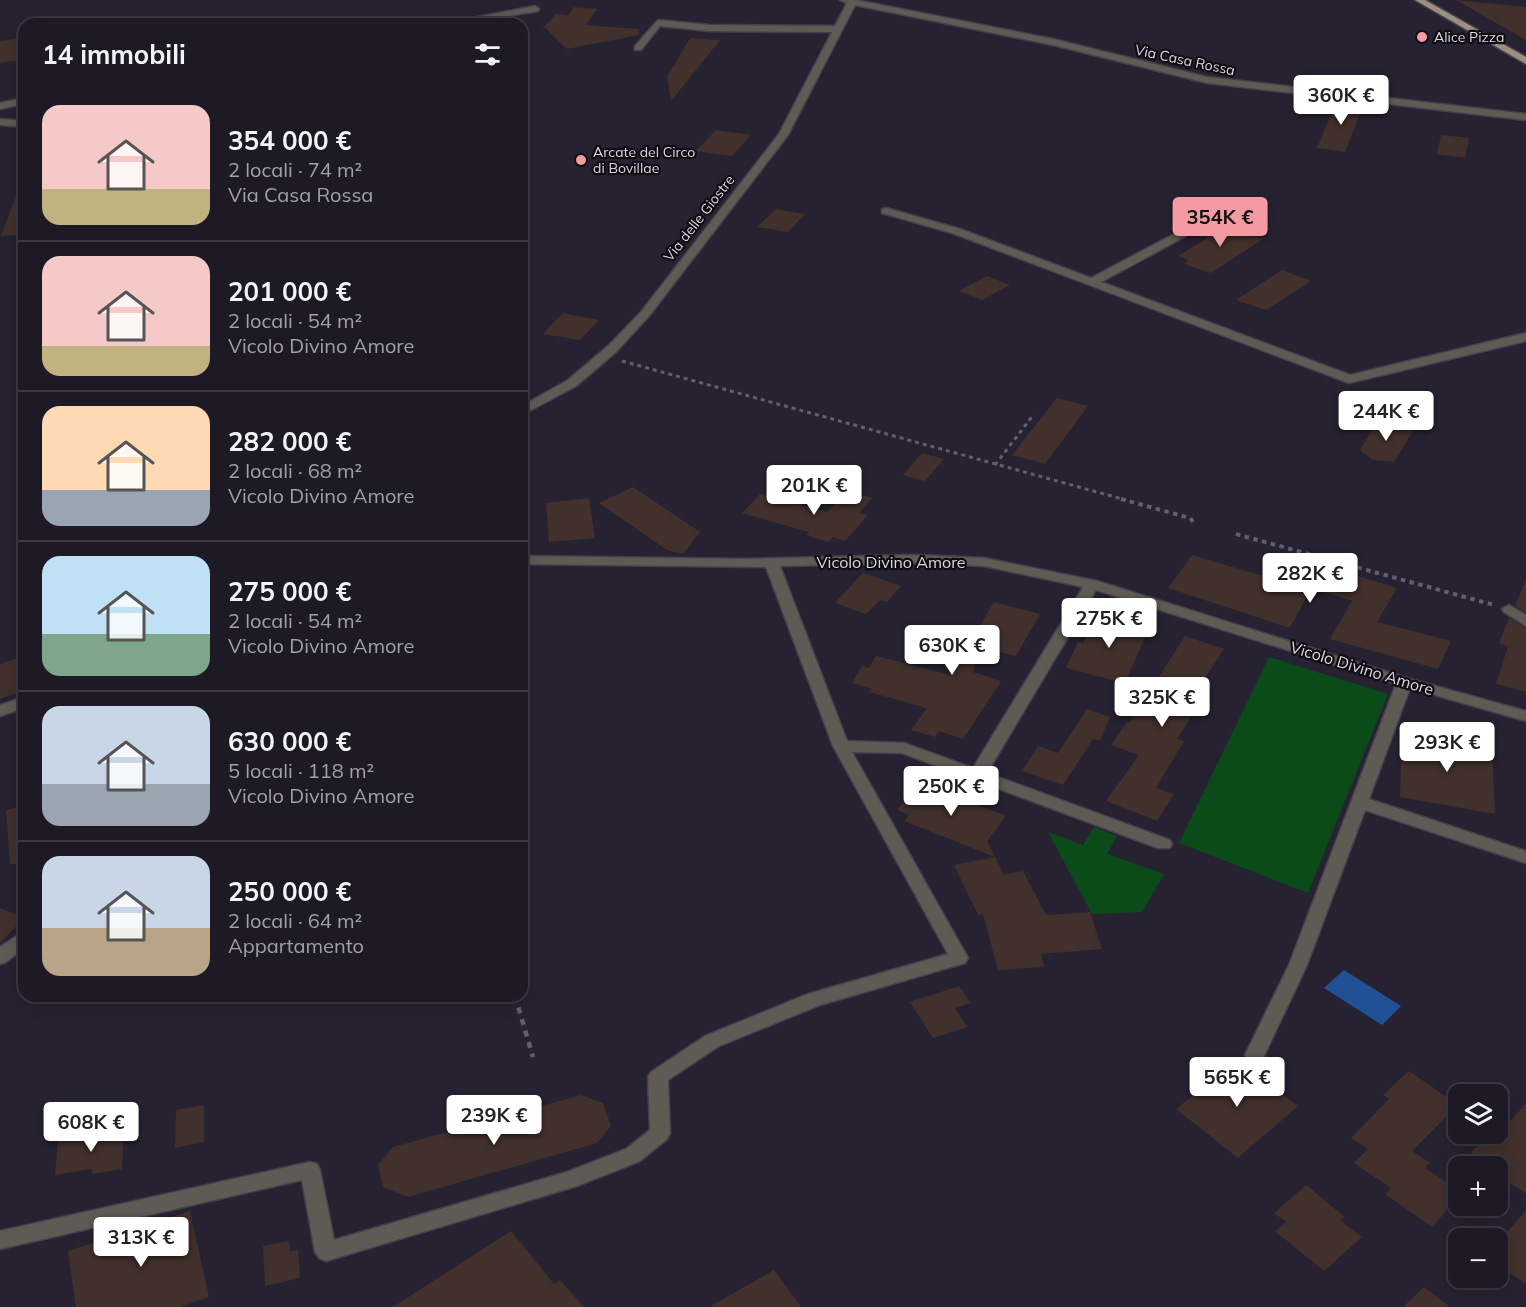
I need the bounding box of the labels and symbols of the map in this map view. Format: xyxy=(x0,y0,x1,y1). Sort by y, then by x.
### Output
place label: Alice Pizza xyxy=(1434,28,1504,46)
marker: Alice Pizza xyxy=(1415,30,1429,44)
street label: Via Casa Rossa xyxy=(1133,41,1237,79)
pin: 360K € xyxy=(1292,75,1390,126)
place label: Arcate del Circo di Bovillae xyxy=(593,143,695,177)
marker: Arcate del Circo di Bovillae xyxy=(574,153,588,167)
street label: Via delle Giostre xyxy=(660,171,738,265)
pin: 354K € xyxy=(1171,197,1269,248)
pin: 244K € xyxy=(1337,391,1435,442)
pin: 201K € xyxy=(765,465,863,516)
street label: Vicolo Divino Amore xyxy=(816,552,966,572)
pin: 282K € xyxy=(1261,553,1359,604)
pin: 275K € xyxy=(1060,598,1158,649)
pin: 630K € xyxy=(903,625,1001,676)
street label: Vicolo Divino Amore xyxy=(1288,637,1436,699)
pin: 325K € xyxy=(1113,677,1211,728)
pin: 293K € xyxy=(1398,722,1496,773)
pin: 250K € xyxy=(902,766,1000,817)
pin: 565K € xyxy=(1188,1057,1286,1108)
pin: 239K € xyxy=(445,1095,543,1146)
pin: 608K € xyxy=(42,1102,140,1153)
pin: 313K € xyxy=(92,1217,190,1268)

